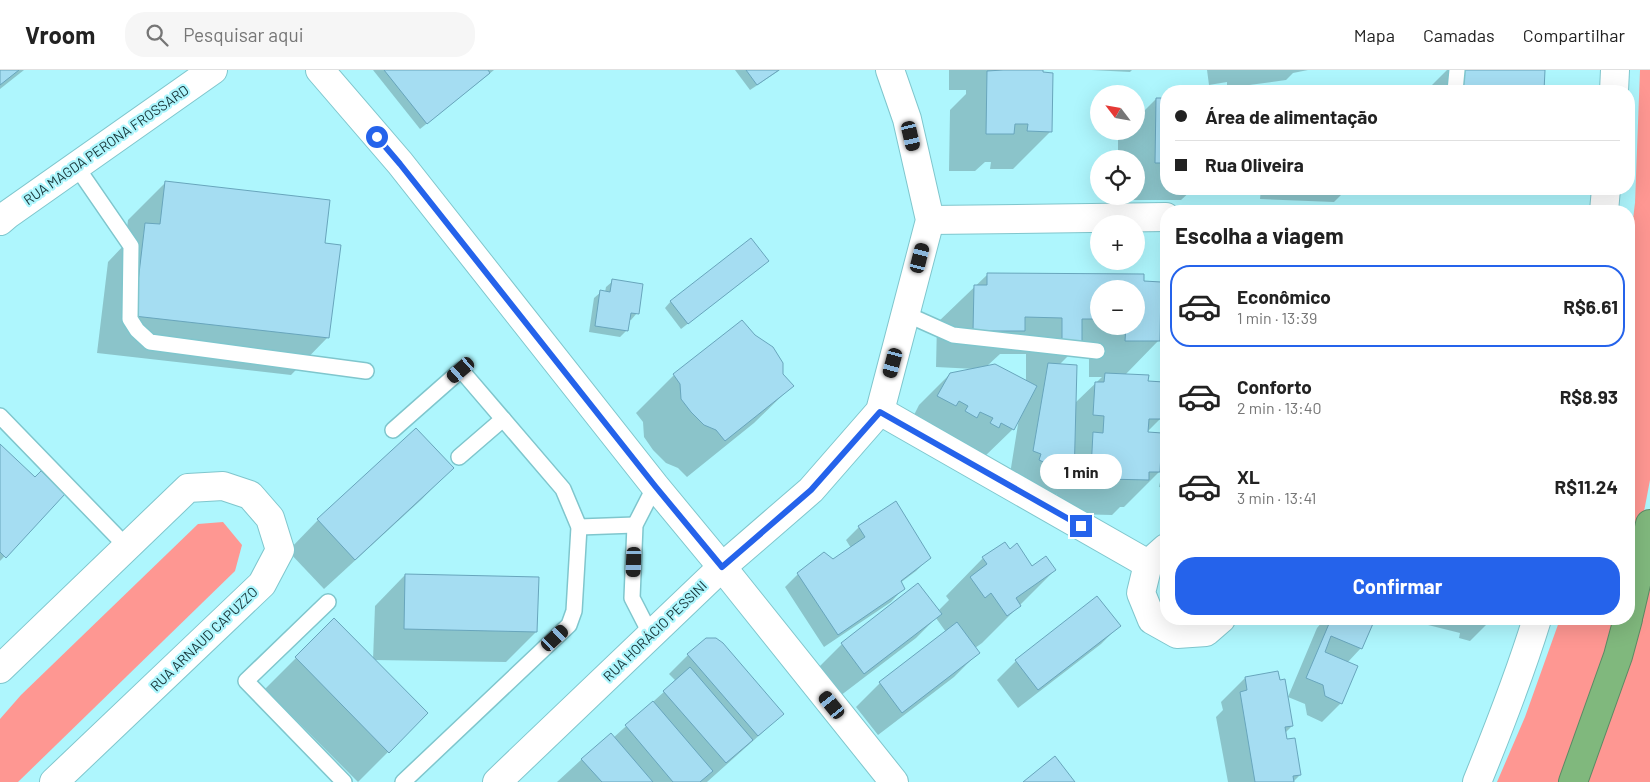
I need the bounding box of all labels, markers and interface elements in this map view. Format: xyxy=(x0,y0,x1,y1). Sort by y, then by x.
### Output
search box xyxy=(125,12,475,57)
text: Vroom xyxy=(25,20,95,49)
icon: search xyxy=(143,21,171,49)
text: Pesquisar aqui xyxy=(183,23,304,46)
text: Mapa xyxy=(1354,24,1395,46)
text: Camadas xyxy=(1423,24,1495,46)
text: Compartilhar xyxy=(1523,24,1625,46)
street label: RUA MAGDA PERONA FROSSARD xyxy=(20,81,191,208)
north arrow xyxy=(1090,85,1145,140)
map controls xyxy=(1090,85,1145,335)
text: Área de alimentação xyxy=(1205,105,1378,128)
car xyxy=(900,120,921,152)
route start xyxy=(366,126,388,148)
button: locate xyxy=(1090,150,1145,205)
text: Rua Oliveira xyxy=(1205,153,1304,176)
button: + xyxy=(1090,215,1145,270)
text: Escolha a viagem xyxy=(1175,222,1344,248)
car xyxy=(909,242,930,274)
button: − xyxy=(1090,280,1145,335)
icon: car xyxy=(1177,284,1222,329)
text: Econômico xyxy=(1237,285,1331,308)
text: R$6.61 xyxy=(1563,295,1618,318)
text: 1 min · 13:39 xyxy=(1237,308,1317,327)
car xyxy=(881,347,904,379)
car xyxy=(444,354,477,386)
icon: car xyxy=(1177,374,1222,419)
text: Conforto xyxy=(1237,375,1312,398)
text: R$8.93 xyxy=(1560,385,1618,408)
text: 2 min · 13:40 xyxy=(1237,398,1322,417)
callout: 1 min xyxy=(1040,454,1122,488)
text: 1 min xyxy=(1063,462,1099,481)
icon: car xyxy=(1177,464,1222,509)
text: XL xyxy=(1237,465,1260,488)
text: R$11.24 xyxy=(1555,475,1618,498)
text: 3 min · 13:41 xyxy=(1237,488,1316,507)
route end xyxy=(1070,515,1092,537)
car xyxy=(625,547,642,577)
button: Confirmar xyxy=(1175,557,1620,615)
street label: RUA HORÁCIO PESSINI xyxy=(599,577,710,685)
street label: RUA ARNAUD CAPUZZO xyxy=(146,583,261,694)
car xyxy=(538,622,571,654)
car xyxy=(816,689,847,721)

